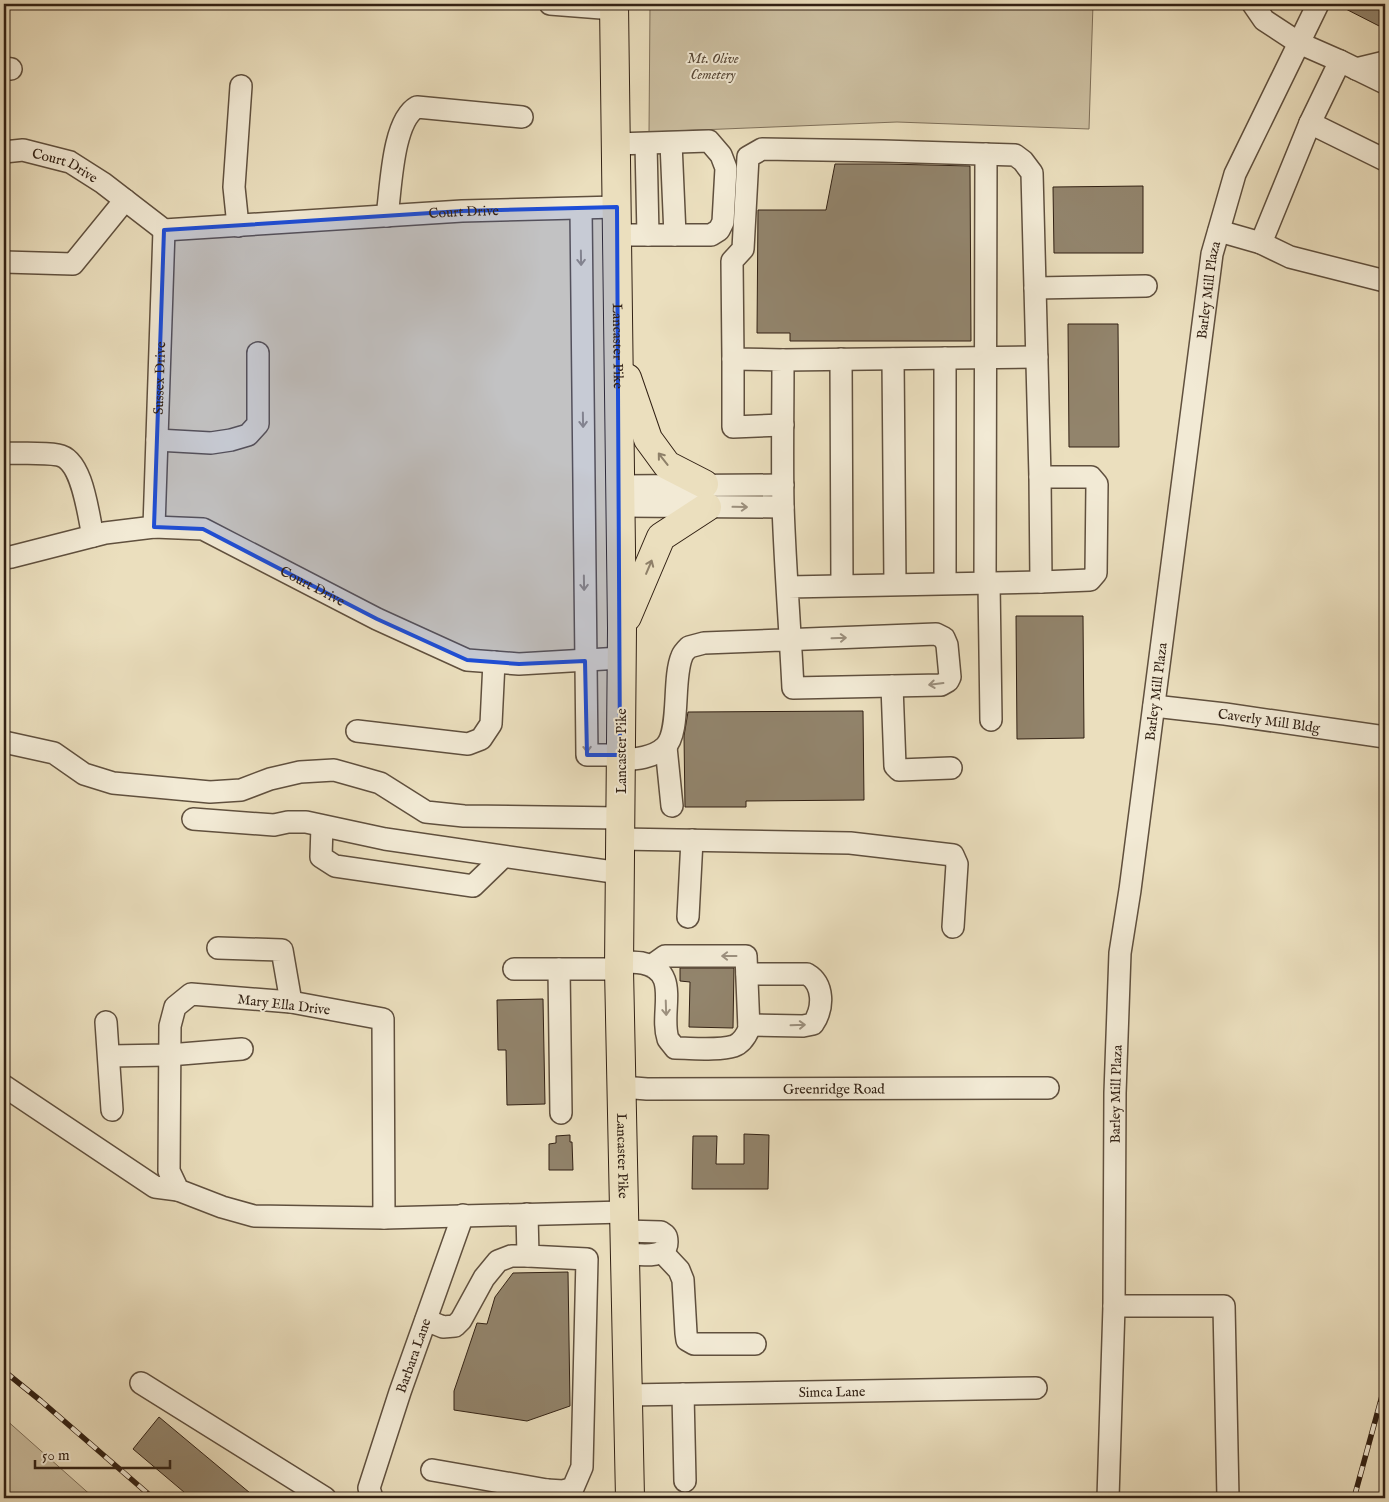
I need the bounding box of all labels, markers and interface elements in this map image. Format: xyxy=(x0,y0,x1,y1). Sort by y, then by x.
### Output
park label: Mt. Olive Cemetery xyxy=(687,50,739,84)
street label: Court Drive xyxy=(30,145,101,188)
street label: Court Drive xyxy=(428,202,500,223)
street label: Barley Mill Plaza xyxy=(1193,238,1226,340)
one-way arrow xyxy=(576,249,586,265)
street label: Lancaster Pike xyxy=(608,303,627,389)
street label: Sussex Drive xyxy=(150,341,170,415)
one-way arrow xyxy=(578,412,588,428)
one-way arrow xyxy=(658,453,669,466)
one-way arrow xyxy=(732,502,748,512)
one-way arrow xyxy=(644,560,654,575)
street label: Court Drive xyxy=(277,562,348,611)
one-way arrow xyxy=(580,574,589,590)
one-way arrow xyxy=(831,633,847,642)
street label: Barley Mill Plaza xyxy=(1141,641,1172,742)
one-way arrow xyxy=(928,679,944,689)
street label: Caverly Mill Bldg xyxy=(1217,705,1322,738)
street label: Lancaster Pike xyxy=(613,708,631,794)
one-way arrow xyxy=(582,736,592,753)
one-way arrow xyxy=(721,951,738,961)
street label: Mary Ella Drive xyxy=(236,990,332,1020)
one-way arrow xyxy=(661,1000,671,1016)
one-way arrow xyxy=(789,1021,805,1030)
street label: Barley Mill Plaza xyxy=(1107,1043,1127,1144)
street label: Greenridge Road xyxy=(783,1080,885,1099)
street label: Lancaster Pike xyxy=(612,1113,632,1199)
street label: Barbara Lane xyxy=(392,1316,436,1396)
street label: Simca Lane xyxy=(798,1383,866,1402)
scale bar xyxy=(35,1437,170,1469)
text: 50 m xyxy=(42,1446,70,1465)

